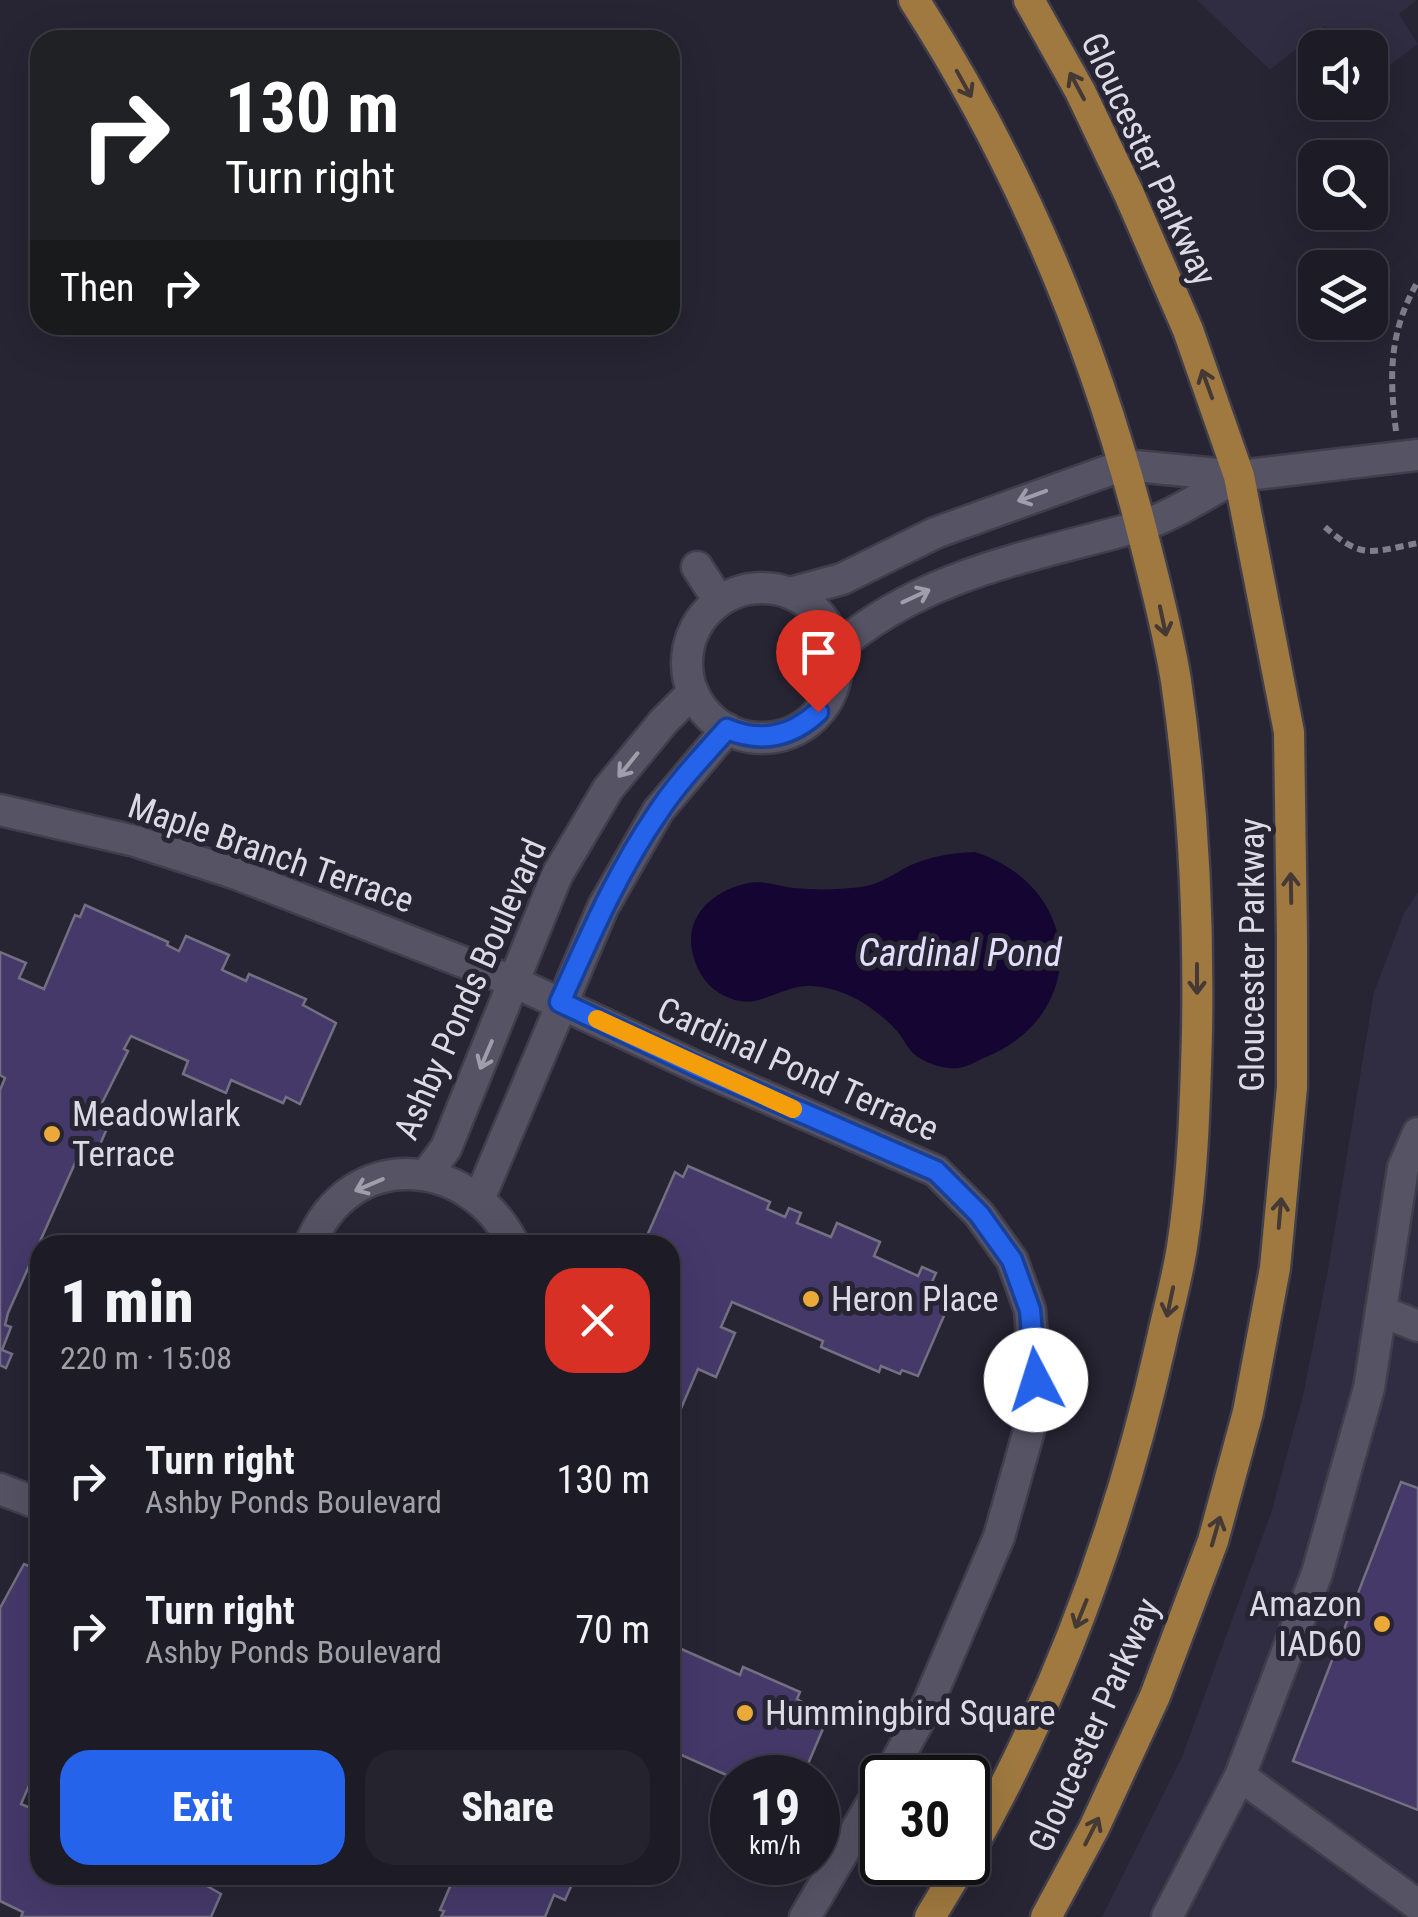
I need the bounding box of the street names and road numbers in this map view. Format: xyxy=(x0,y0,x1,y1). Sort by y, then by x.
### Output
street label: Gloucester Parkway xyxy=(1072,27,1225,292)
street label: Maple Branch Terrace xyxy=(123,785,419,922)
street label: Gloucester Parkway xyxy=(1232,818,1273,1092)
street label: Ashby Ponds Boulevard xyxy=(386,833,555,1146)
street label: Cardinal Pond Terrace xyxy=(651,989,945,1150)
street label: Gloucester Parkway xyxy=(1020,1592,1169,1858)

